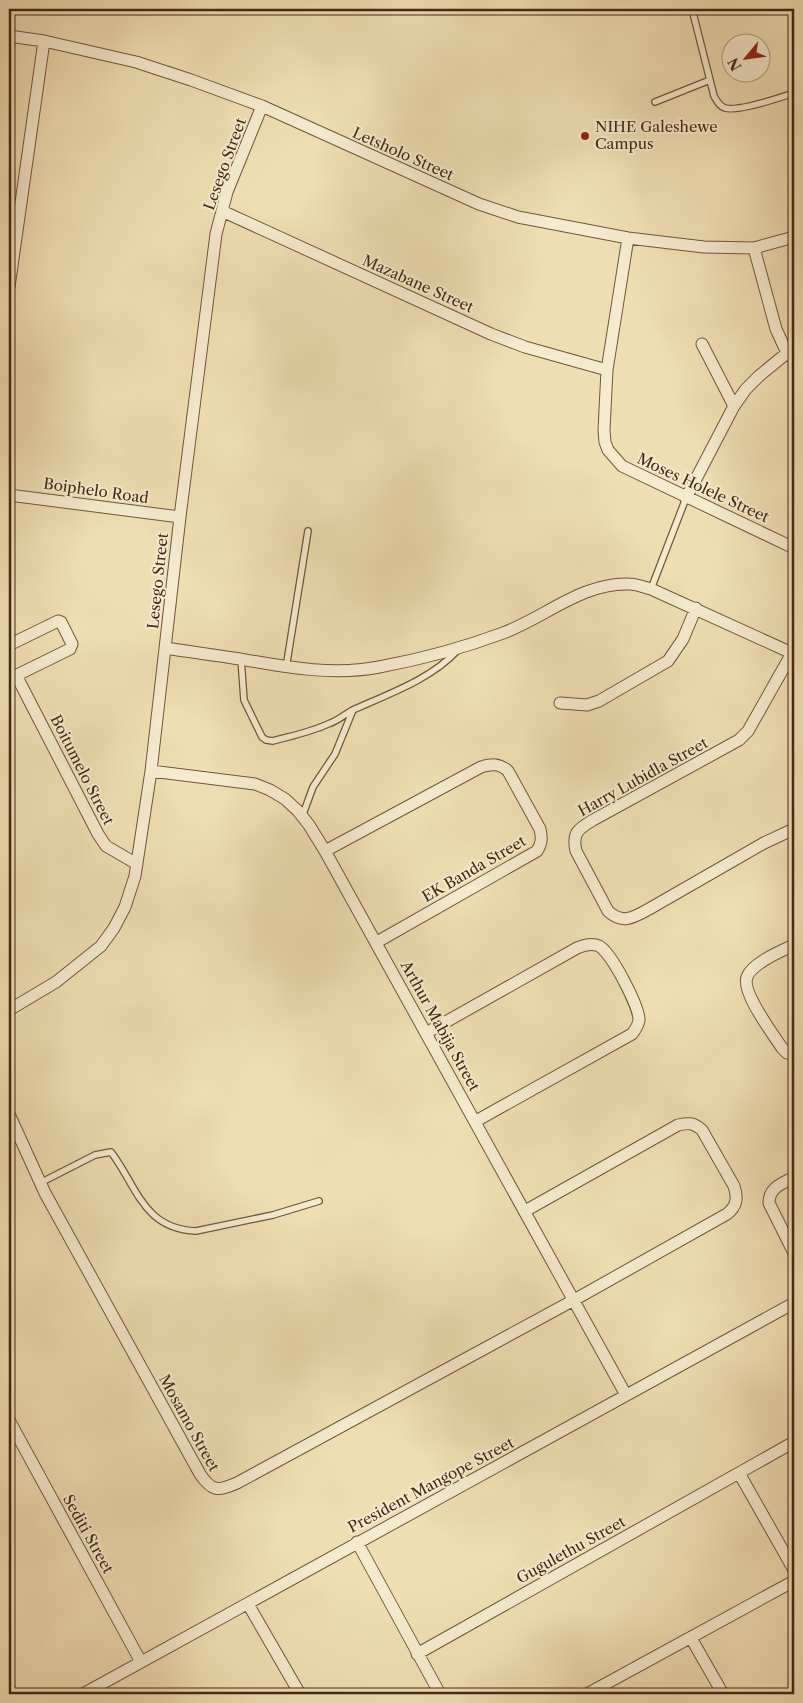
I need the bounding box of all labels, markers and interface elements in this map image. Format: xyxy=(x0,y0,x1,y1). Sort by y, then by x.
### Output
north arrow xyxy=(720,32,770,82)
text: N xyxy=(724,55,745,74)
street label: Lesego Street xyxy=(199,114,250,213)
place label: NIHE Galeshewe Campus xyxy=(595,117,718,153)
street label: Letsholo Street xyxy=(350,123,457,185)
marker: NIHE Galeshewe Campus xyxy=(579,130,591,142)
street label: Mazabane Street xyxy=(360,250,477,317)
street label: Moses Holele Street xyxy=(634,449,773,527)
street label: Boiphelo Road xyxy=(42,474,150,507)
street label: Lesego Street xyxy=(143,531,172,630)
street label: Boitumelo Street xyxy=(46,711,119,829)
street label: Harry Lubidla Street xyxy=(574,733,712,820)
street label: EK Banda Street xyxy=(418,831,530,906)
street label: Arthur Mabija Street xyxy=(396,956,485,1095)
street label: Mosamo Street xyxy=(155,1371,224,1475)
street label: President Mangope Street xyxy=(345,1432,518,1536)
street label: Sediti Street xyxy=(59,1491,118,1577)
street label: Gugulethu Street xyxy=(513,1511,629,1587)

